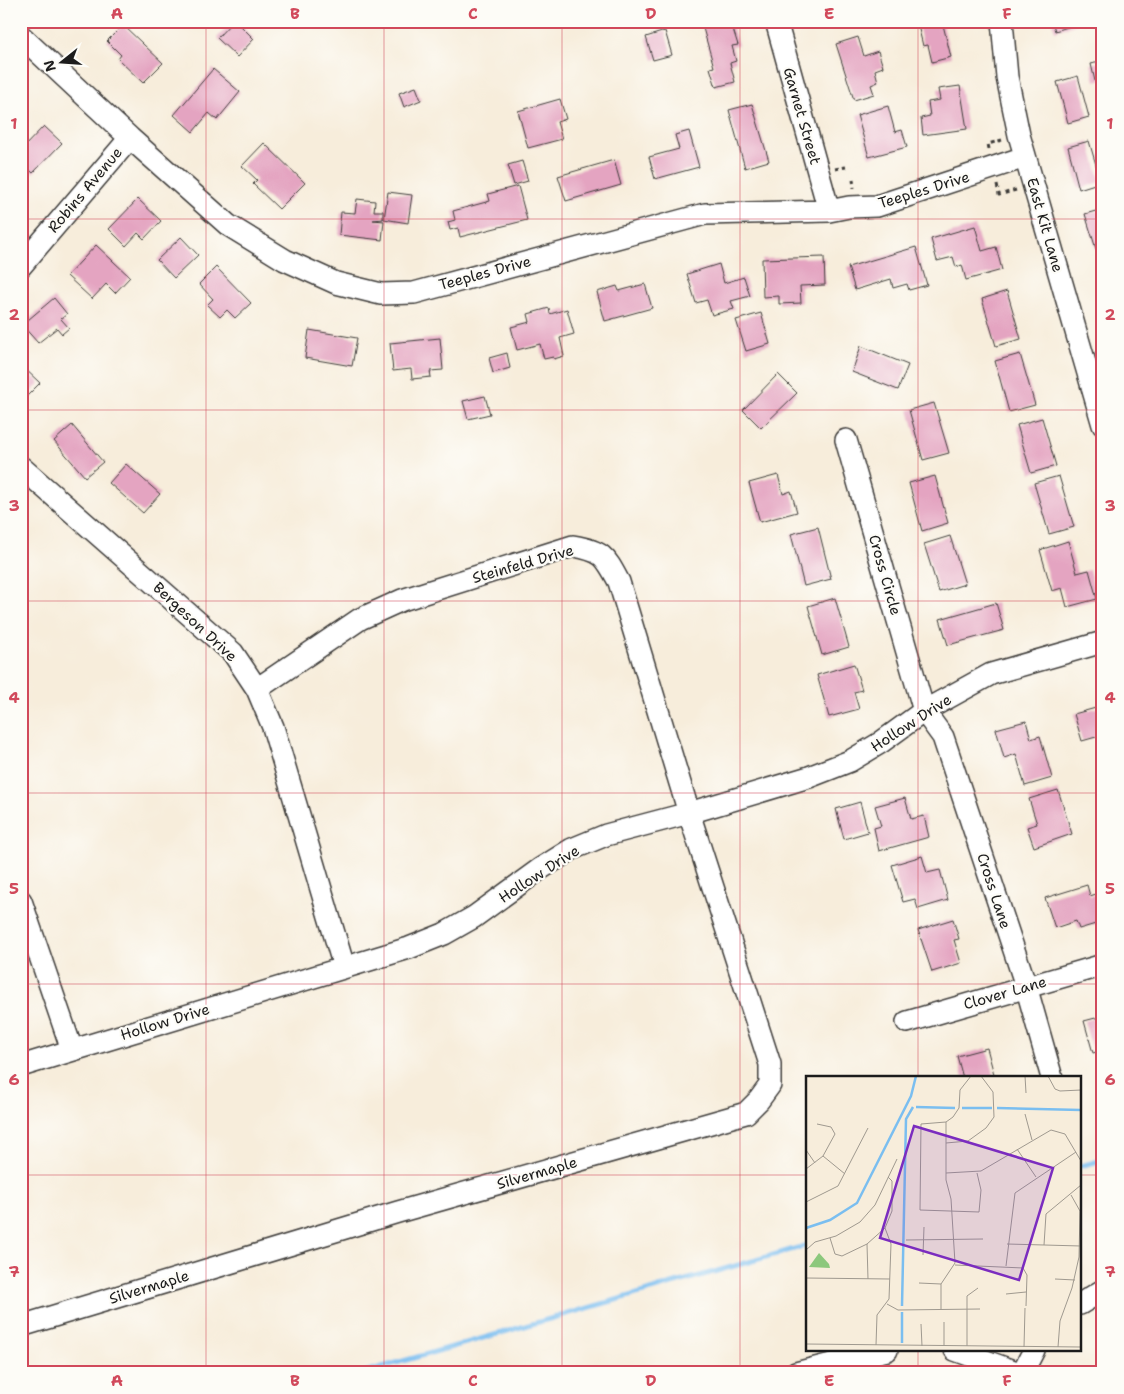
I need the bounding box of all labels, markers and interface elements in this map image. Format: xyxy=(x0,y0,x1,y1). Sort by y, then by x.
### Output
text: A xyxy=(111,3,123,24)
text: B xyxy=(290,3,300,24)
text: C xyxy=(468,3,478,24)
text: D xyxy=(645,3,657,24)
text: E xyxy=(824,3,834,24)
text: F xyxy=(1002,3,1012,24)
north arrow xyxy=(38,38,88,88)
text: N xyxy=(39,58,60,74)
street label: Garnet Street xyxy=(779,65,825,167)
text: 1 xyxy=(10,113,18,134)
text: 1 xyxy=(1106,113,1114,134)
street label: Robins Avenue xyxy=(43,143,127,237)
street label: Teeples Drive xyxy=(876,167,972,213)
street label: East Kit Lane xyxy=(1022,175,1068,275)
street label: Teeples Drive xyxy=(437,251,533,295)
text: 2 xyxy=(8,304,20,325)
text: 2 xyxy=(1104,304,1116,325)
text: 3 xyxy=(8,495,20,516)
text: 3 xyxy=(1104,495,1116,516)
street label: Cross Circle xyxy=(864,532,906,618)
street label: Steinfeld Drive xyxy=(470,540,576,588)
street label: Bergeson Drive xyxy=(149,578,241,666)
text: 4 xyxy=(8,687,20,708)
text: 4 xyxy=(1104,687,1116,708)
street label: Hollow Drive xyxy=(867,689,955,757)
street label: Hollow Drive xyxy=(495,840,583,908)
street label: Cross Lane xyxy=(972,851,1016,931)
text: 5 xyxy=(9,878,19,899)
text: 5 xyxy=(1105,878,1115,899)
street label: Clover Lane xyxy=(961,972,1049,1014)
street label: Hollow Drive xyxy=(118,999,212,1045)
text: 6 xyxy=(8,1069,20,1090)
text: 6 xyxy=(1104,1069,1116,1090)
inset map xyxy=(806,1076,1082,1352)
street label: Silvermaple xyxy=(494,1152,580,1194)
text: 7 xyxy=(8,1261,20,1282)
text: 7 xyxy=(1104,1261,1116,1282)
street label: Silvermaple xyxy=(106,1265,192,1309)
text: A xyxy=(111,1370,123,1391)
text: B xyxy=(290,1370,300,1391)
text: C xyxy=(468,1370,478,1391)
text: D xyxy=(645,1370,657,1391)
text: E xyxy=(824,1370,834,1391)
text: F xyxy=(1002,1370,1012,1391)

